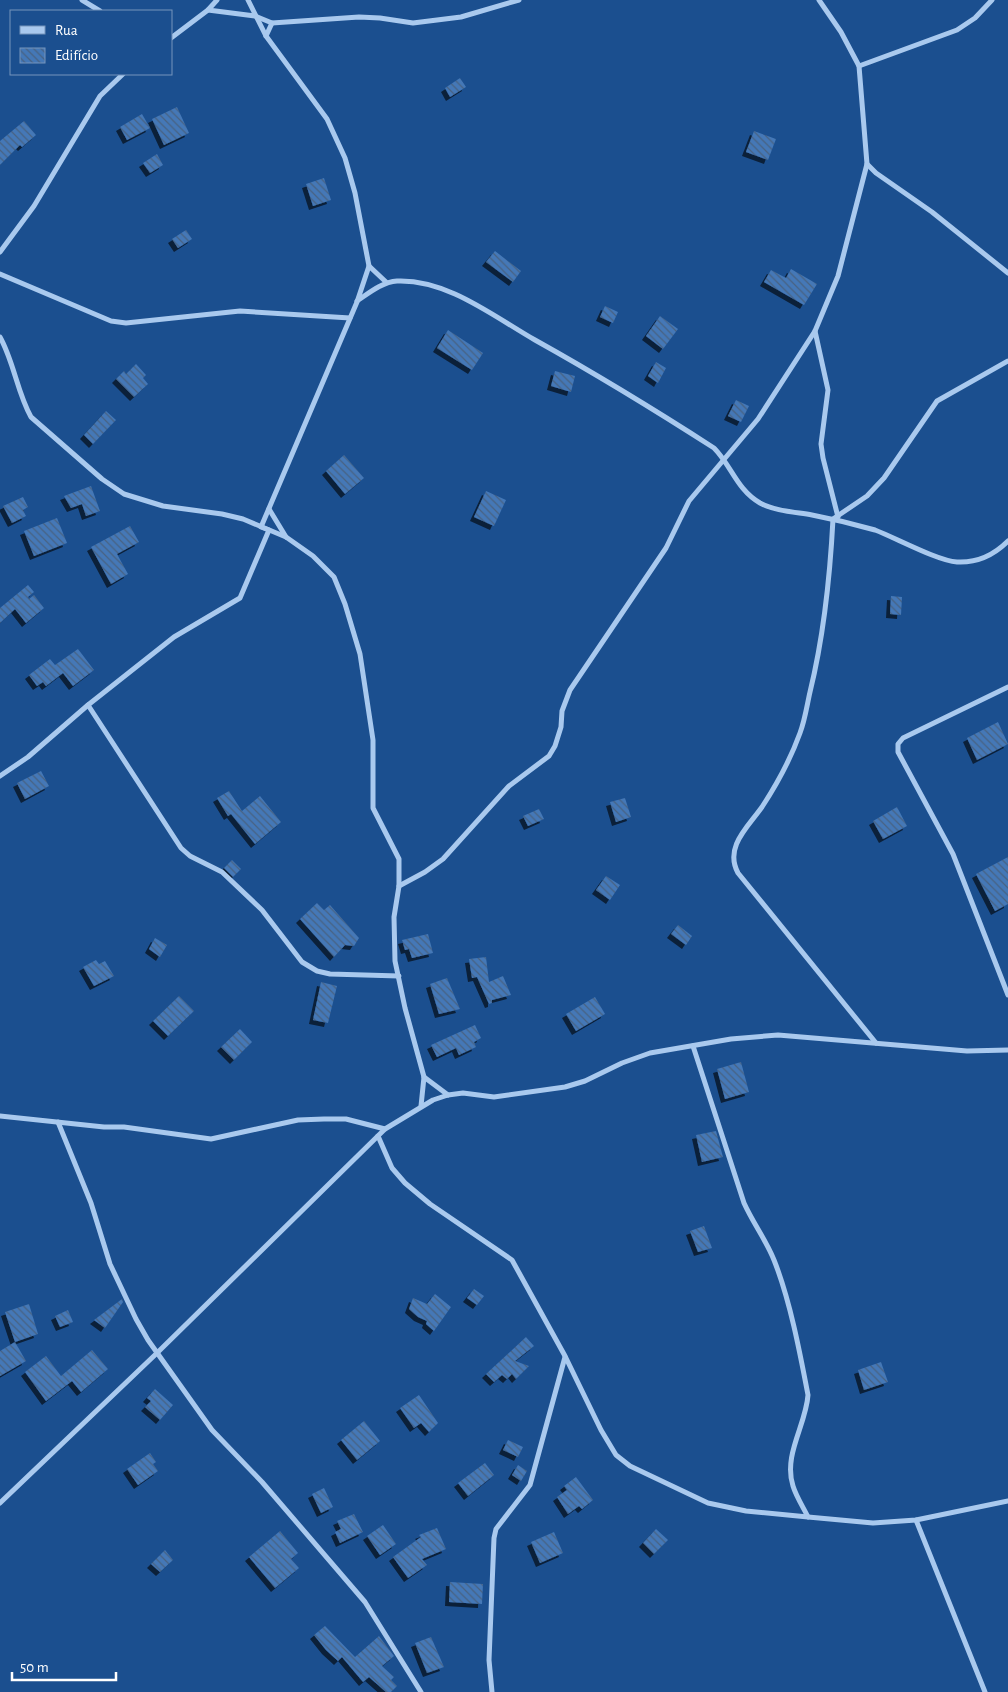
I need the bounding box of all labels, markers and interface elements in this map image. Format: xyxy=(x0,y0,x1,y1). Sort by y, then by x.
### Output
legend xyxy=(10,10,172,75)
text: Rua xyxy=(55,23,78,38)
text: Edifício xyxy=(55,48,98,63)
scale bar xyxy=(12,1650,116,1682)
text: 50 m xyxy=(20,1660,49,1675)

